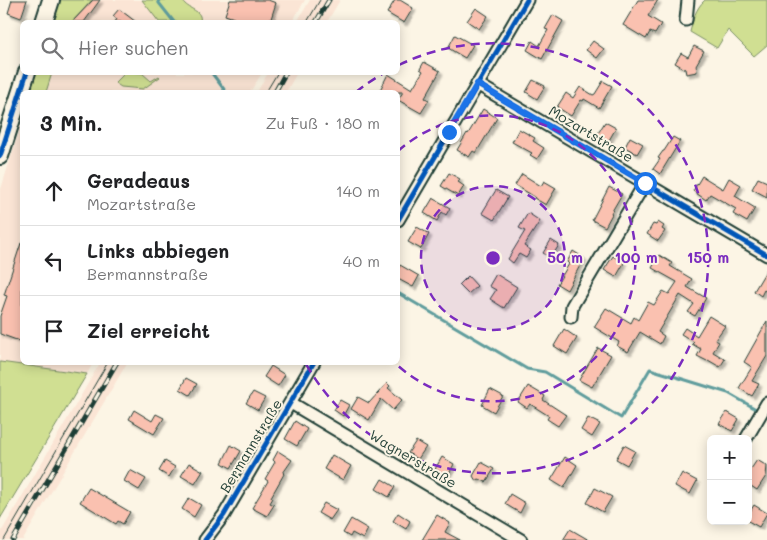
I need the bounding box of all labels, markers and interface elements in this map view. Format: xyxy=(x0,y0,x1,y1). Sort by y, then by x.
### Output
search box xyxy=(20,20,400,75)
icon: search xyxy=(38,34,66,62)
text: Hier suchen xyxy=(78,35,189,60)
street label: Mozartstraße xyxy=(545,101,637,166)
text: 3 Min. xyxy=(40,109,103,136)
text: Zu Fuß · 180 m xyxy=(266,112,380,133)
route end xyxy=(438,121,461,144)
text: Geradeaus xyxy=(87,168,190,193)
route start xyxy=(634,172,657,195)
icon: ahead xyxy=(40,177,68,205)
text: 140 m xyxy=(336,180,380,201)
text: Mozartstraße xyxy=(87,193,196,214)
text: Links abbiegen xyxy=(87,238,229,263)
icon: left xyxy=(40,247,68,275)
text: 50 m xyxy=(547,247,583,267)
text: 100 m xyxy=(614,247,658,267)
text: 150 m xyxy=(687,247,729,267)
centre of rings xyxy=(484,249,502,267)
text: 40 m xyxy=(343,250,380,271)
text: Bermannstraße xyxy=(87,263,208,284)
icon: arrive xyxy=(40,317,68,345)
text: Ziel erreicht xyxy=(87,318,210,343)
street label: Bermannstraße xyxy=(215,395,286,496)
street label: Wagnerstraße xyxy=(366,425,461,492)
map controls xyxy=(707,435,752,525)
button: + xyxy=(707,435,752,480)
button: − xyxy=(707,480,752,525)

